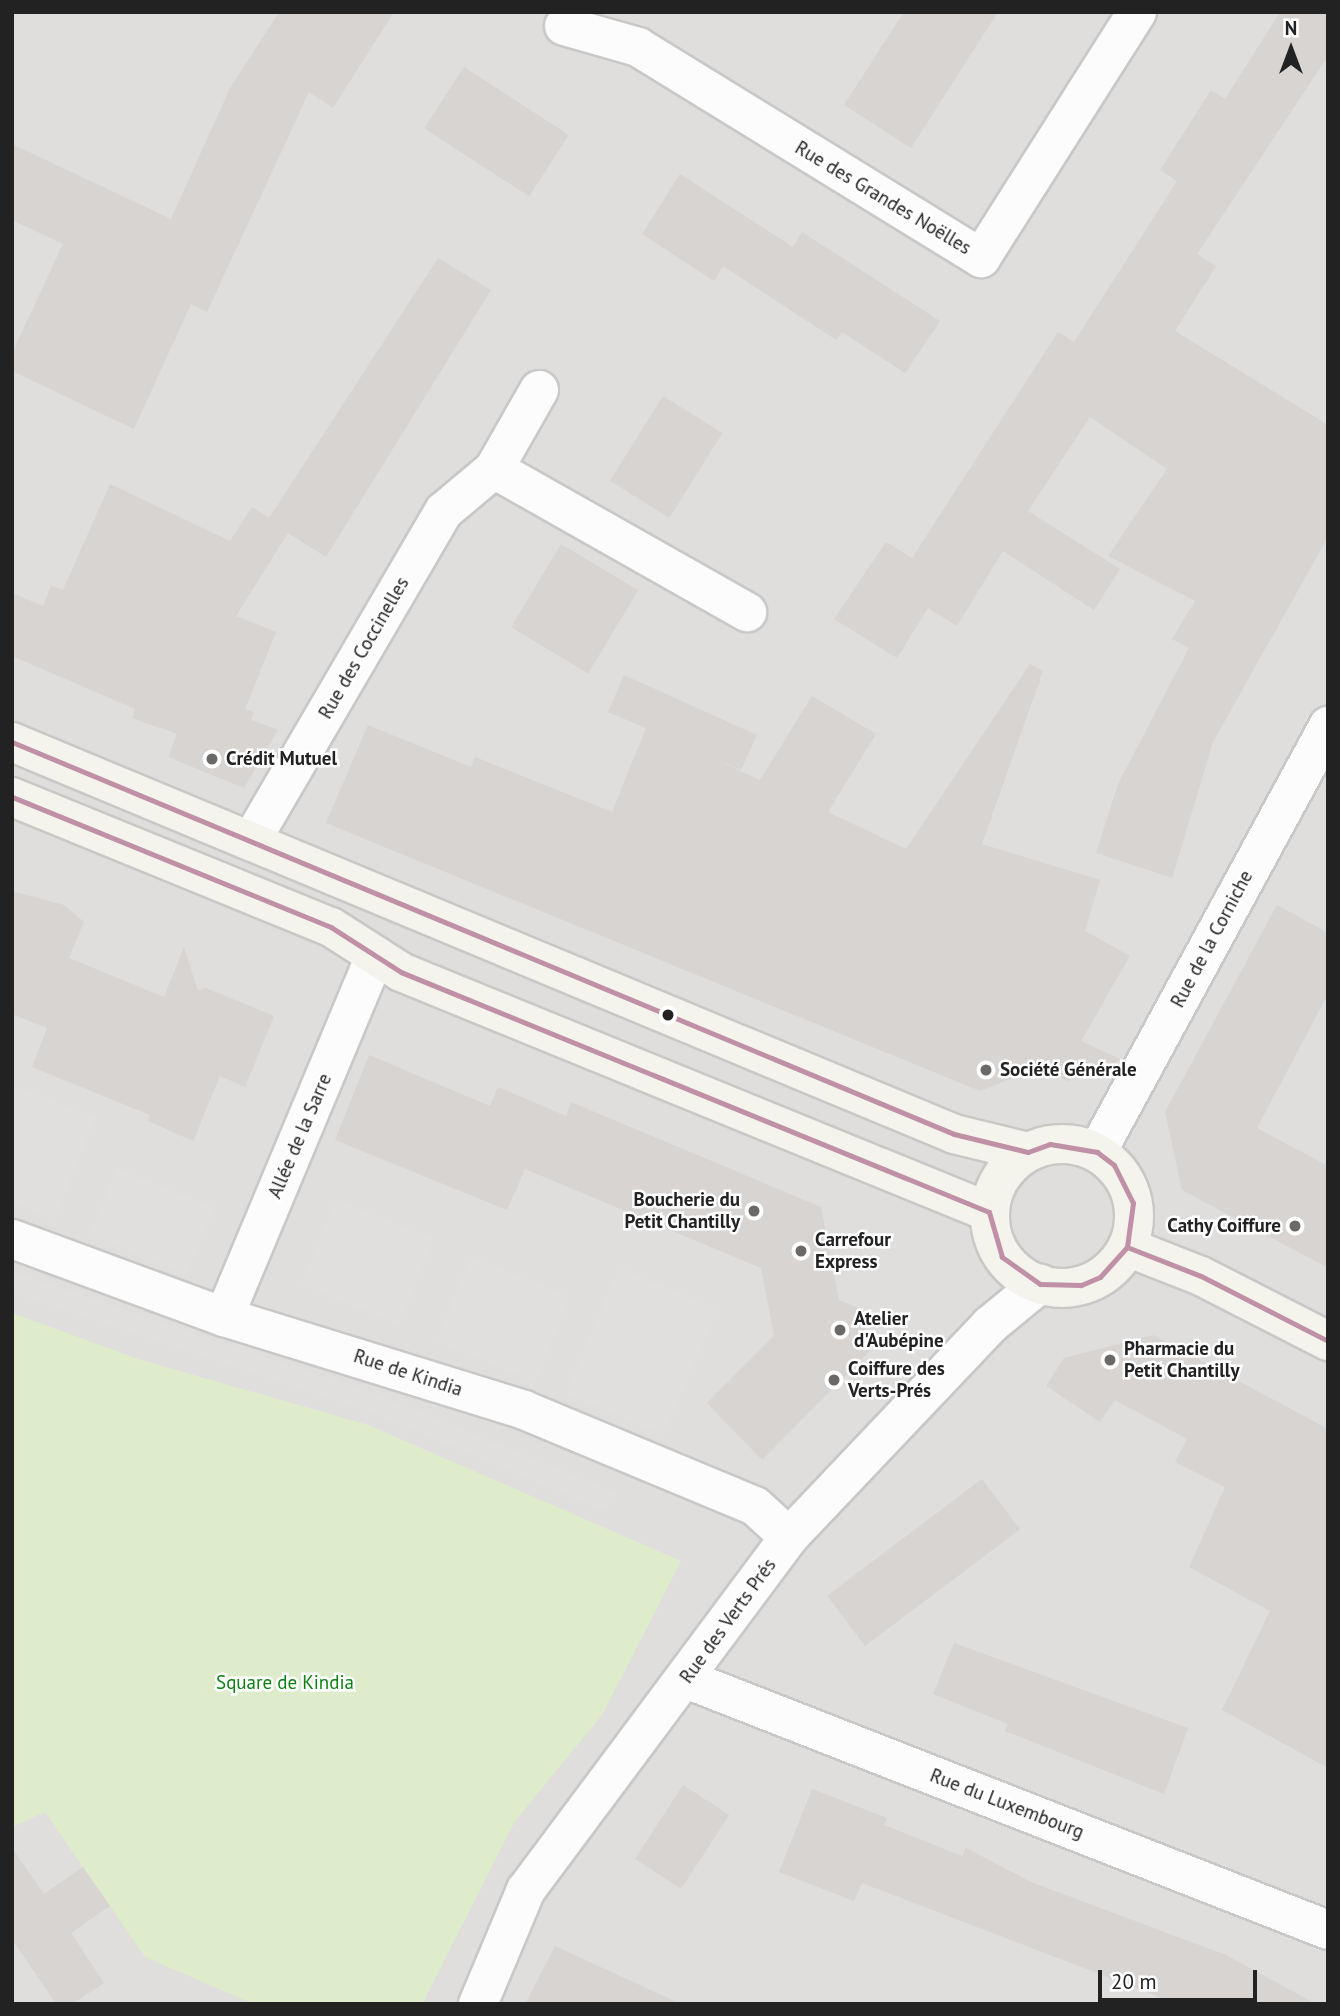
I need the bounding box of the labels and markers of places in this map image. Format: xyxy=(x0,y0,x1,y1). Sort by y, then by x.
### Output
place label: Crédit Mutuel xyxy=(226,748,337,770)
marker: Crédit Mutuel xyxy=(204,751,220,767)
unlabelled marker xyxy=(661,1008,675,1022)
place label: Société Générale xyxy=(1000,1059,1137,1081)
marker: Société Générale xyxy=(978,1062,994,1078)
place label: Boucherie du Petit Chantilly xyxy=(624,1189,740,1233)
marker: Boucherie du Petit Chantilly xyxy=(746,1203,762,1219)
place label: Cathy Coiffure xyxy=(1166,1215,1281,1237)
marker: Cathy Coiffure xyxy=(1287,1218,1303,1234)
place label: Carrefour Express xyxy=(815,1229,891,1273)
marker: Carrefour Express xyxy=(793,1243,809,1259)
place label: Atelier d'Aubépine xyxy=(854,1308,944,1352)
marker: Atelier d'Aubépine xyxy=(832,1322,848,1338)
place label: Pharmacie du Petit Chantilly xyxy=(1124,1338,1240,1382)
marker: Pharmacie du Petit Chantilly xyxy=(1102,1352,1118,1368)
place label: Coiffure des Verts-Prés xyxy=(848,1358,945,1402)
marker: Coiffure des Verts-Prés xyxy=(826,1372,842,1388)

